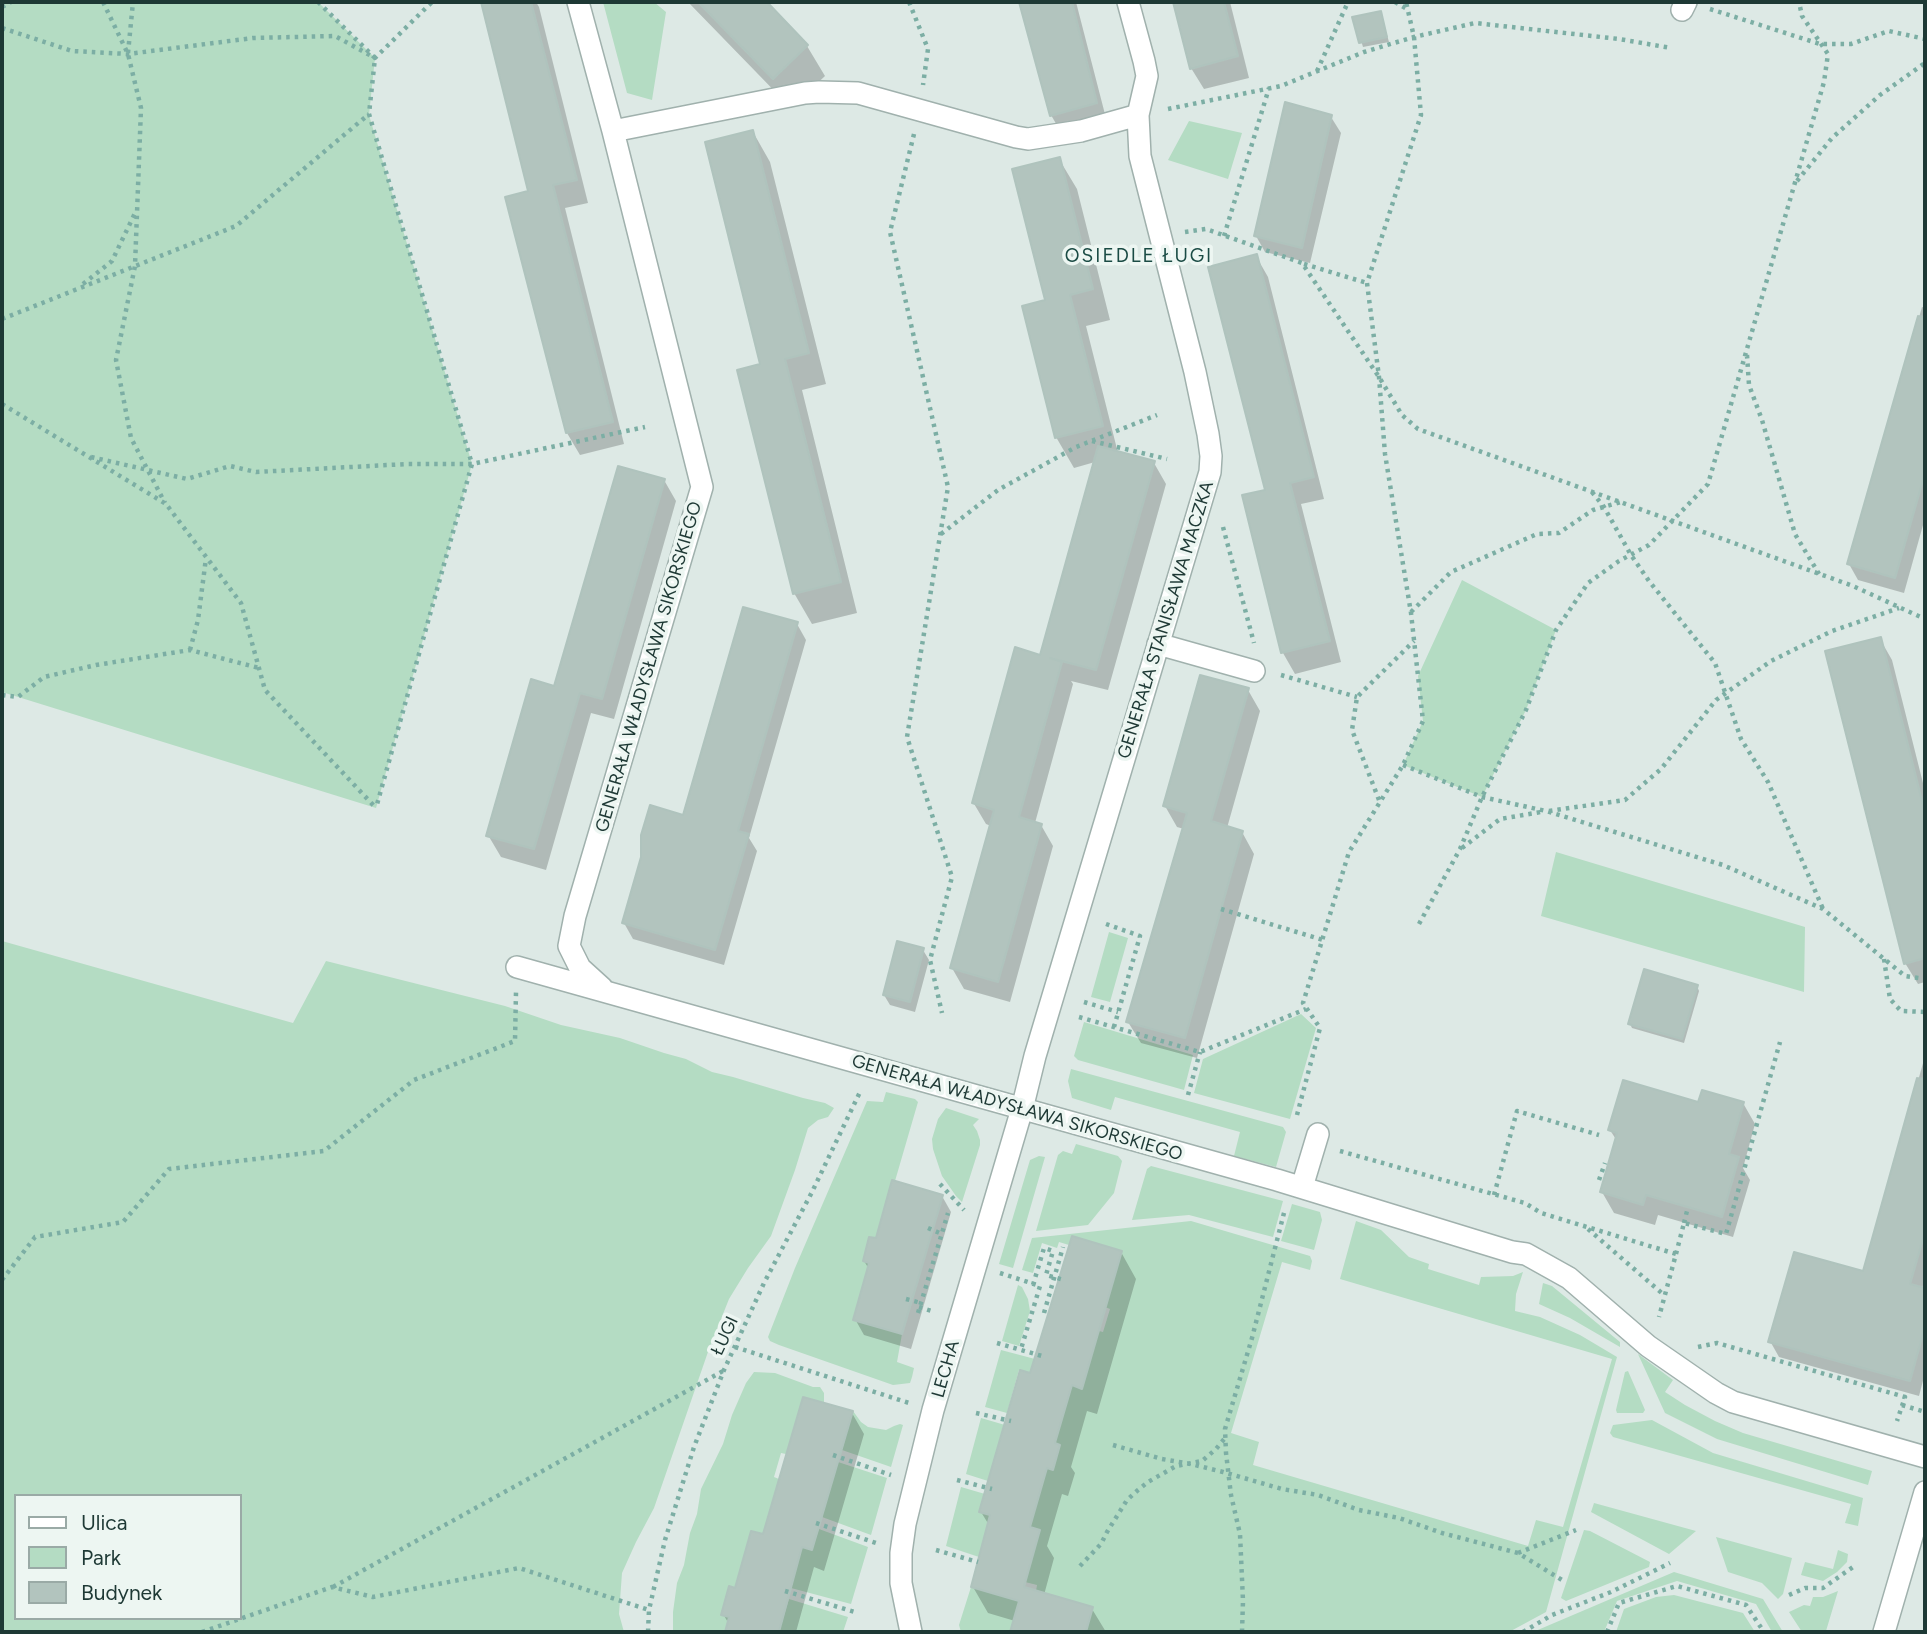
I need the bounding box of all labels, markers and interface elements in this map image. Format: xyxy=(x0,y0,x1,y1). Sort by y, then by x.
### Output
district label: OSIEDLE ŁUGI xyxy=(1066,245,1212,267)
street label: GENERAŁA STANISŁAWA MACZKA xyxy=(1113,479,1219,761)
street label: GENERAŁA WŁADYSŁAWA SIKORSKIEGO xyxy=(591,499,707,835)
street label: GENERAŁA WŁADYSŁAWA SIKORSKIEGO xyxy=(849,1050,1185,1166)
street label: ŁUGI xyxy=(707,1313,743,1359)
street label: LECHA xyxy=(928,1338,964,1400)
legend xyxy=(14,1494,242,1620)
text: Ulica xyxy=(81,1510,127,1535)
text: Park xyxy=(81,1545,121,1570)
text: Budynek xyxy=(81,1580,162,1605)

